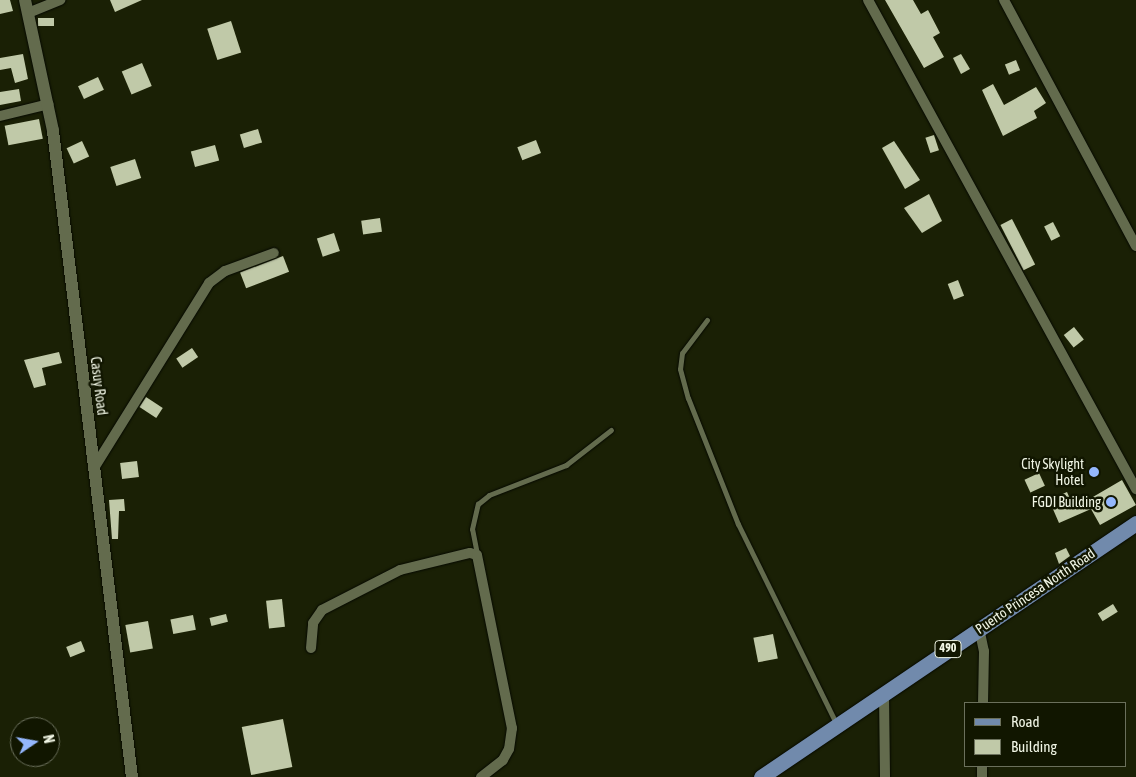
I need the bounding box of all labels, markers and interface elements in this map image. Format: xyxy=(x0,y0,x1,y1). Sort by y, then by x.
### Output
street label: Casuy Road xyxy=(87,356,111,416)
place label: City Skylight Hotel xyxy=(1021,456,1084,488)
marker: City Skylight Hotel xyxy=(1088,466,1100,478)
place label: FGDI Building xyxy=(1032,494,1101,510)
marker: FGDI Building xyxy=(1105,496,1117,508)
street label: Puerto Princesa North Road xyxy=(972,545,1098,637)
road number: 490 xyxy=(934,640,962,659)
legend xyxy=(964,702,1126,767)
text: Road xyxy=(1011,713,1040,730)
north arrow xyxy=(10,717,60,767)
text: N xyxy=(40,733,57,745)
text: Building xyxy=(1011,738,1057,755)

